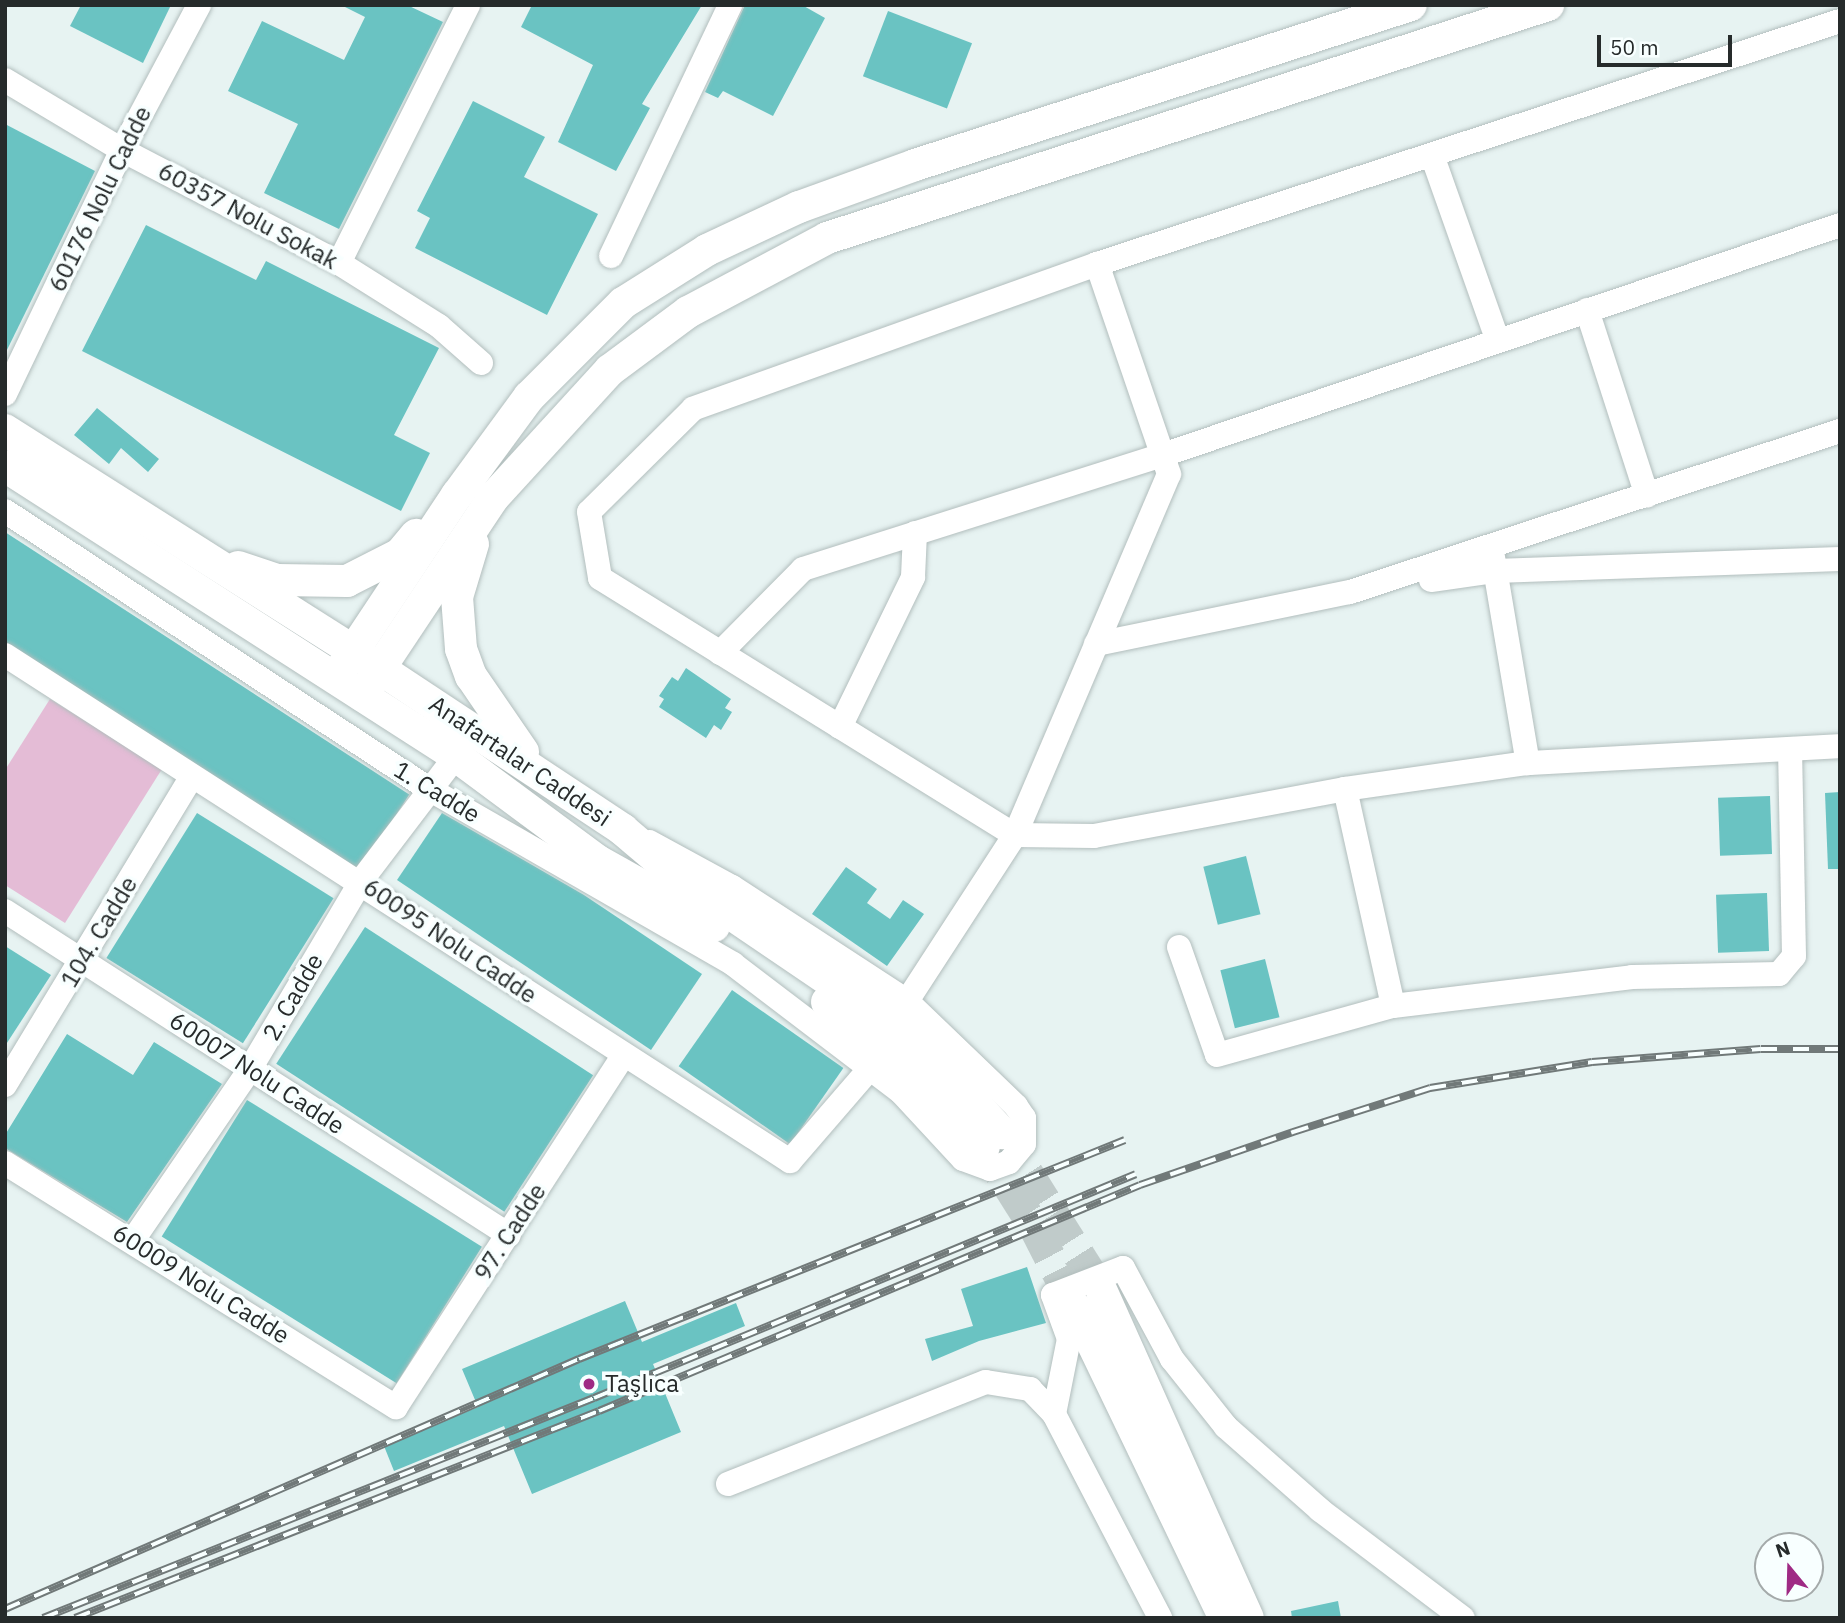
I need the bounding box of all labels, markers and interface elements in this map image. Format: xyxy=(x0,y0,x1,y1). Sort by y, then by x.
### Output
scale bar xyxy=(1600,21,1735,65)
text: 50 m xyxy=(1610,33,1659,61)
street label: 60176 Nolu Cadde xyxy=(43,102,157,296)
street label: 60357 Nolu Sokak xyxy=(153,157,343,275)
street label: Anafartalar Caddesi xyxy=(424,690,616,832)
street label: 1. Cadde xyxy=(389,755,485,829)
street label: 104. Cadde xyxy=(55,871,143,993)
street label: 60095 Nolu Cadde xyxy=(358,872,542,1010)
street label: 2. Cadde xyxy=(257,949,329,1045)
street label: 60007 Nolu Cadde xyxy=(164,1006,350,1140)
street label: 97. Cadde xyxy=(468,1178,552,1286)
street label: 60009 Nolu Cadde xyxy=(107,1218,295,1350)
place label: Taşlıca xyxy=(605,1370,679,1398)
marker: Taşlıca xyxy=(579,1374,599,1394)
north arrow xyxy=(1754,1532,1824,1602)
text: N xyxy=(1772,1535,1793,1563)

